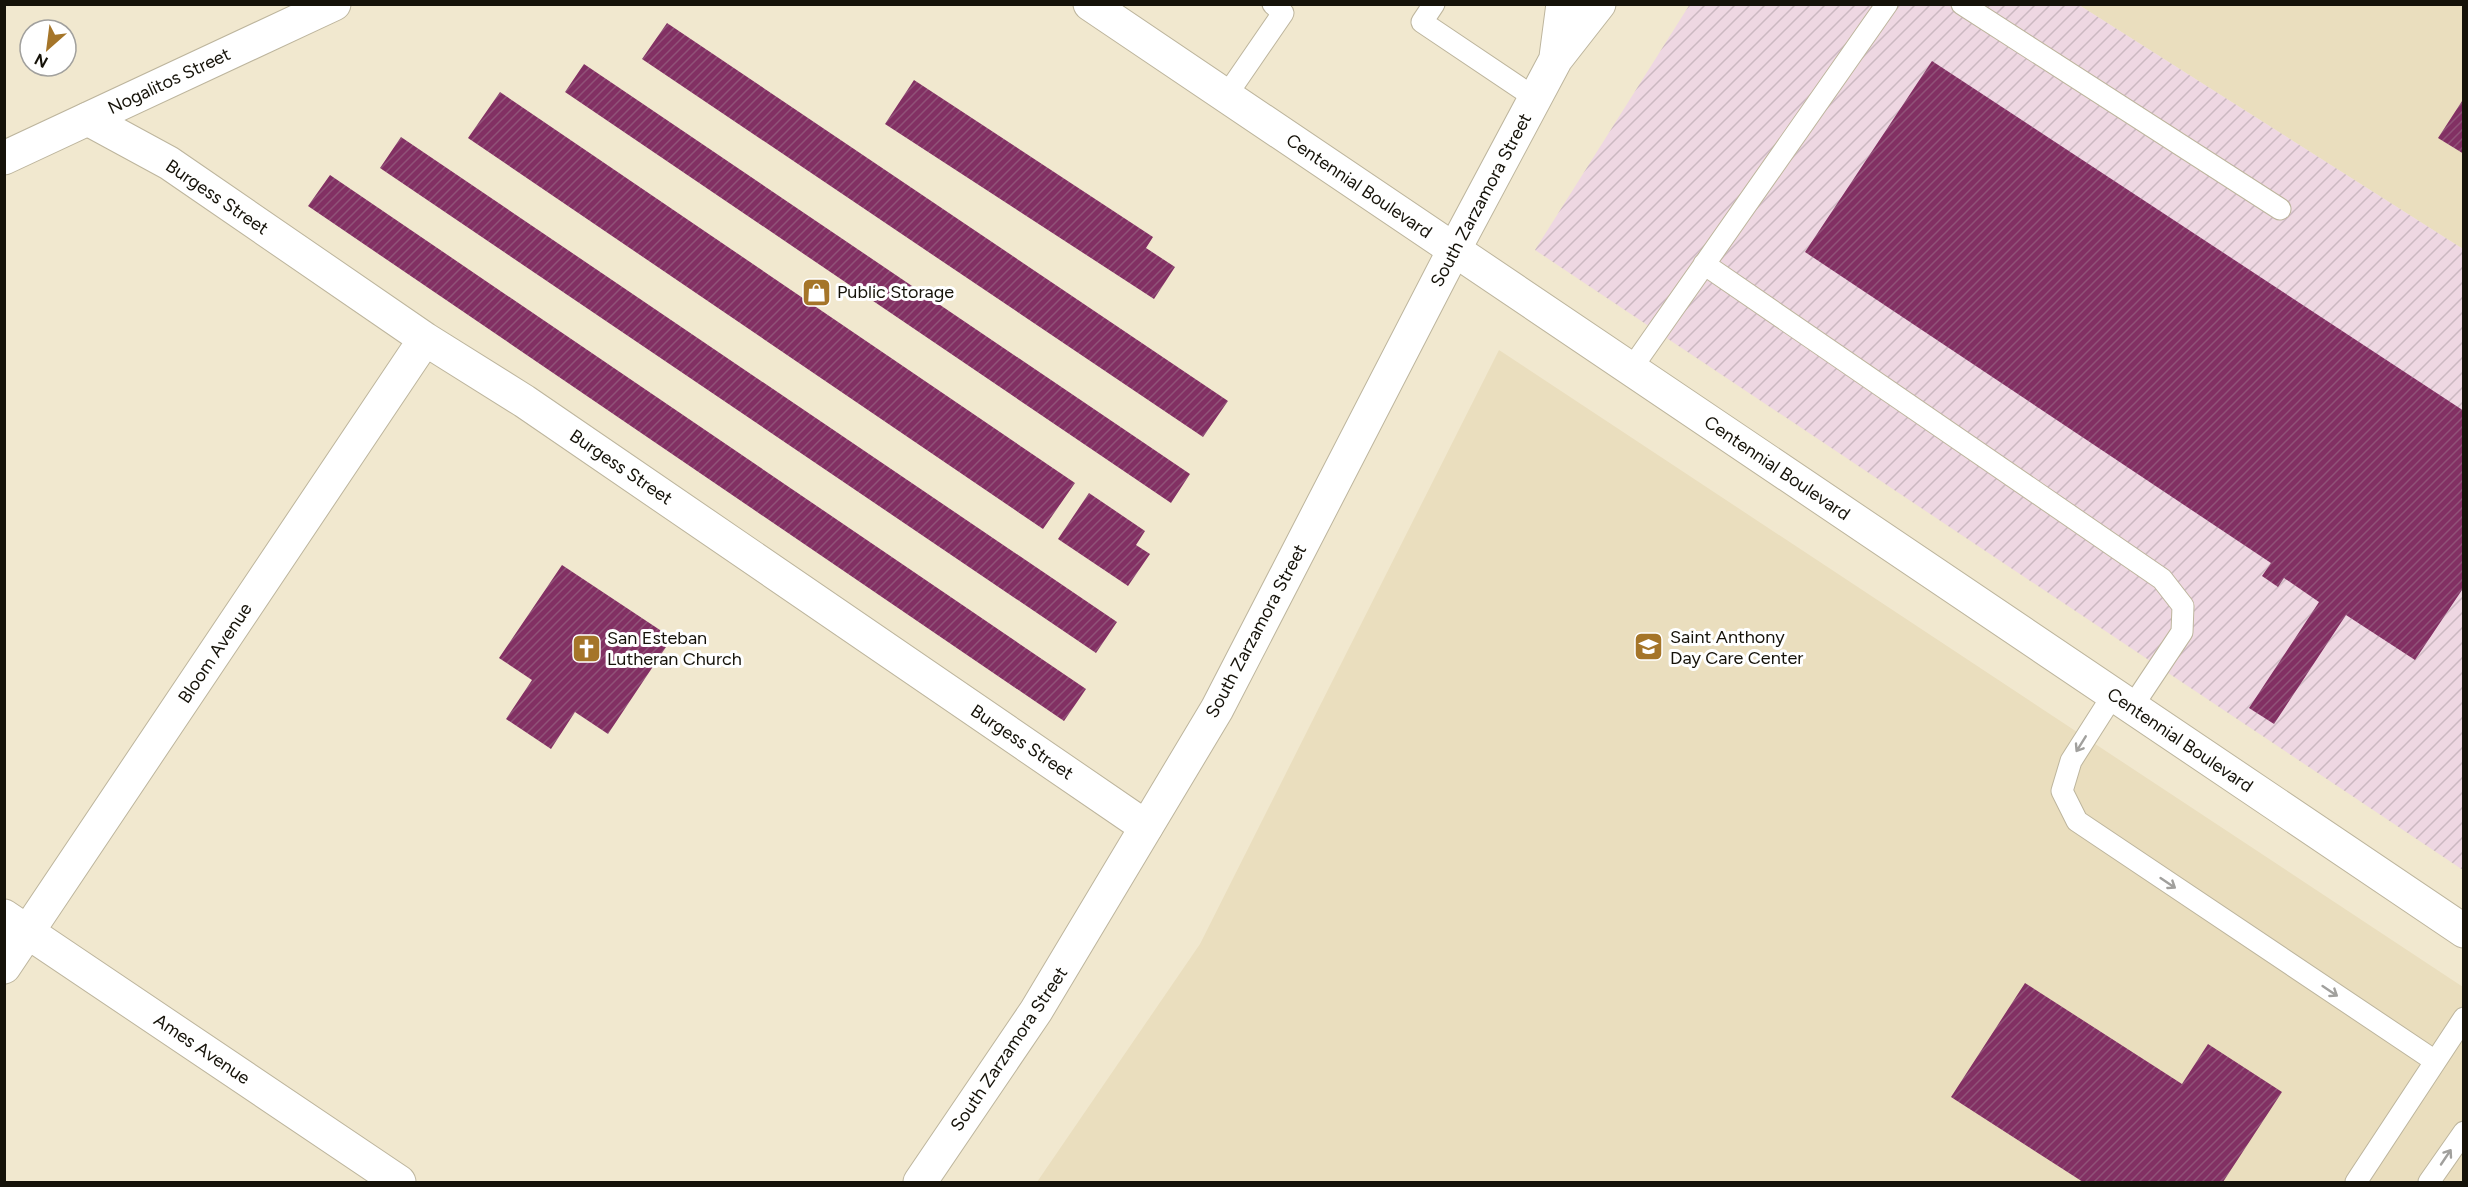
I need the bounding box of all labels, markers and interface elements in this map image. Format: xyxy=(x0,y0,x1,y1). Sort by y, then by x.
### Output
north arrow xyxy=(18,18,78,78)
street label: Nogalitos Street xyxy=(104,43,234,119)
text: N xyxy=(31,50,51,72)
street label: South Zarzamora Street xyxy=(1426,109,1536,291)
street label: Centennial Boulevard xyxy=(1282,129,1436,243)
street label: Burgess Street xyxy=(161,155,273,240)
shop icon: Public Storage xyxy=(800,276,832,308)
place label: Public Storage xyxy=(837,281,954,303)
street label: Centennial Boulevard xyxy=(1700,411,1854,525)
street label: Burgess Street xyxy=(565,425,677,510)
street label: South Zarzamora Street xyxy=(1201,540,1311,722)
street label: Bloom Avenue xyxy=(173,598,257,707)
place label: Saint Anthony Day Care Center xyxy=(1670,626,1803,669)
place label: San Esteban Lutheran Church xyxy=(607,627,742,670)
school or university icon: Saint Anthony Day Care Center xyxy=(1633,631,1665,663)
church icon: San Esteban Lutheran Church xyxy=(570,632,602,664)
street label: Centennial Boulevard xyxy=(2103,683,2257,797)
street label: Burgess Street xyxy=(966,700,1078,785)
one-way arrow xyxy=(2075,735,2087,752)
one-way arrow xyxy=(2160,876,2177,889)
street label: South Zarzamora Street xyxy=(946,962,1072,1135)
one-way arrow xyxy=(2322,985,2338,997)
street label: Ames Avenue xyxy=(150,1009,254,1089)
one-way arrow xyxy=(2440,1149,2452,1166)

